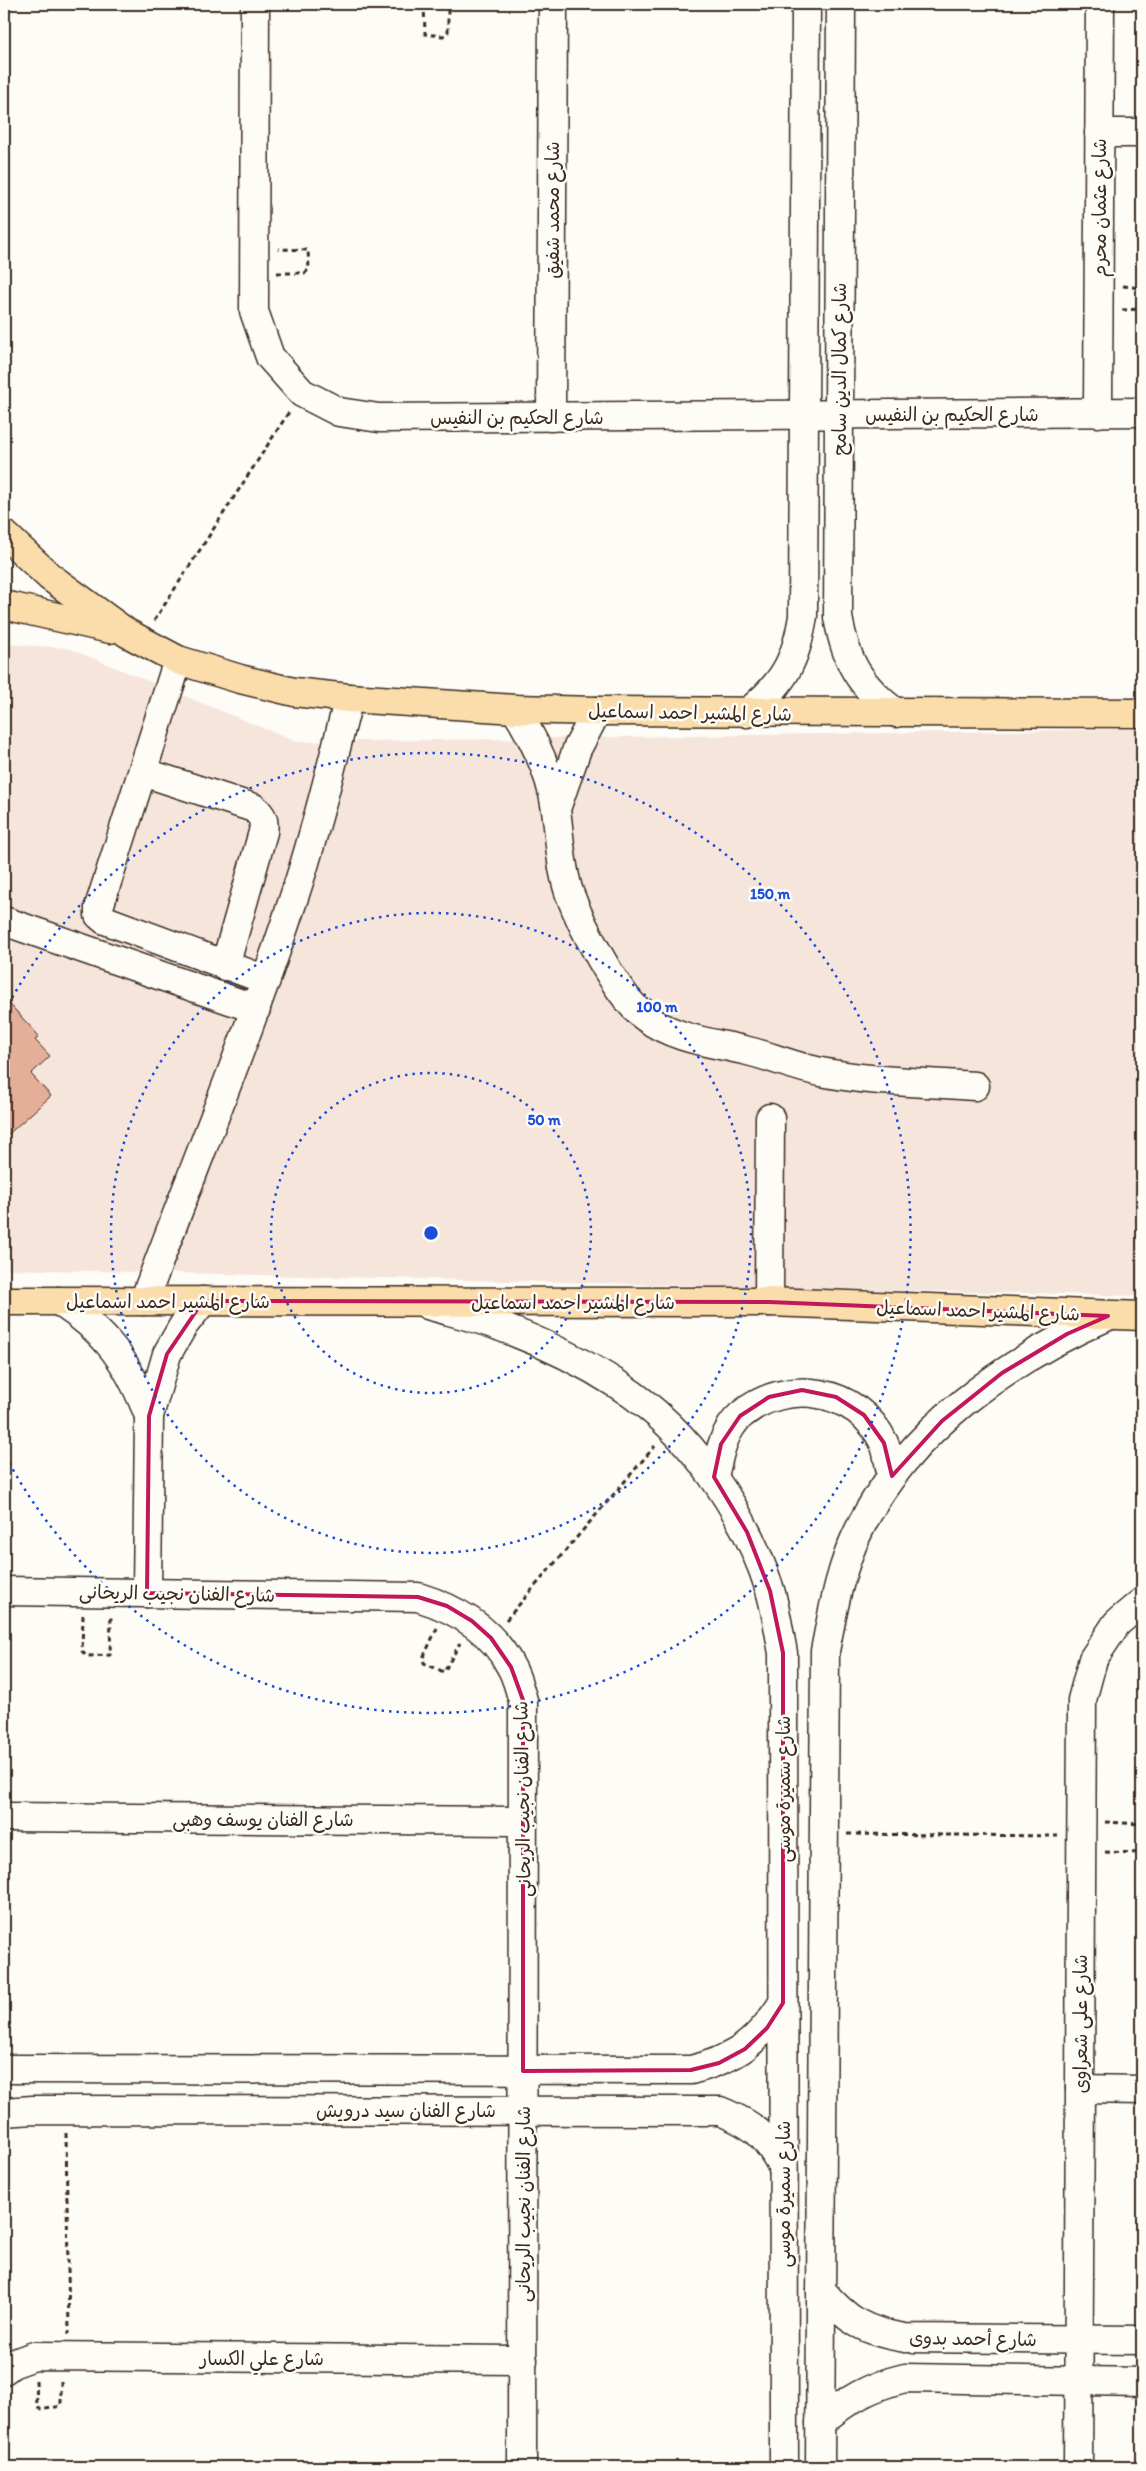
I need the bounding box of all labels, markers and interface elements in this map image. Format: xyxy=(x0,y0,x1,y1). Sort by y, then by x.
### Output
street label: شارع عثمان محرم xyxy=(1088,138,1114,278)
street label: شارع محمد شفيق xyxy=(541,141,566,279)
street label: شارع كمال الدين سامح xyxy=(828,283,853,455)
street label: شارع الحكيم بن النفيس xyxy=(865,403,1039,429)
street label: شارع الحكيم بن النفيس xyxy=(430,406,604,432)
street label: شارع المشير احمد اسماعيل xyxy=(588,699,792,728)
text: 150 m xyxy=(750,885,790,903)
text: 100 m xyxy=(636,998,678,1016)
text: 50 m xyxy=(527,1111,561,1129)
centre of rings xyxy=(422,1224,440,1242)
street label: شارع المشير احمد اسماعيل xyxy=(66,1290,270,1315)
street label: شارع المشير احمد اسماعيل xyxy=(471,1291,675,1316)
street label: شارع المشير احمد اسماعيل xyxy=(876,1295,1080,1328)
street label: شارع الفنان نجيب الريحانى xyxy=(79,1580,275,1609)
street label: شارع الفنان نجيب الريحانى xyxy=(509,1701,538,1897)
street label: شارع سميرة موسى xyxy=(772,1715,797,1863)
street label: شارع الفنان يوسف وهبى xyxy=(172,1808,354,1833)
street label: شارع على شعراوى xyxy=(1069,1954,1094,2094)
street label: شارع الفنان سيد درويش xyxy=(316,2099,496,2124)
street label: شارع الفنان نجيب الريحانى xyxy=(512,2106,537,2302)
street label: شارع سميرة موسى xyxy=(772,2120,797,2268)
street label: شارع أحمد بدوى xyxy=(909,2326,1037,2353)
street label: شارع علي الكسار xyxy=(198,2347,324,2375)

